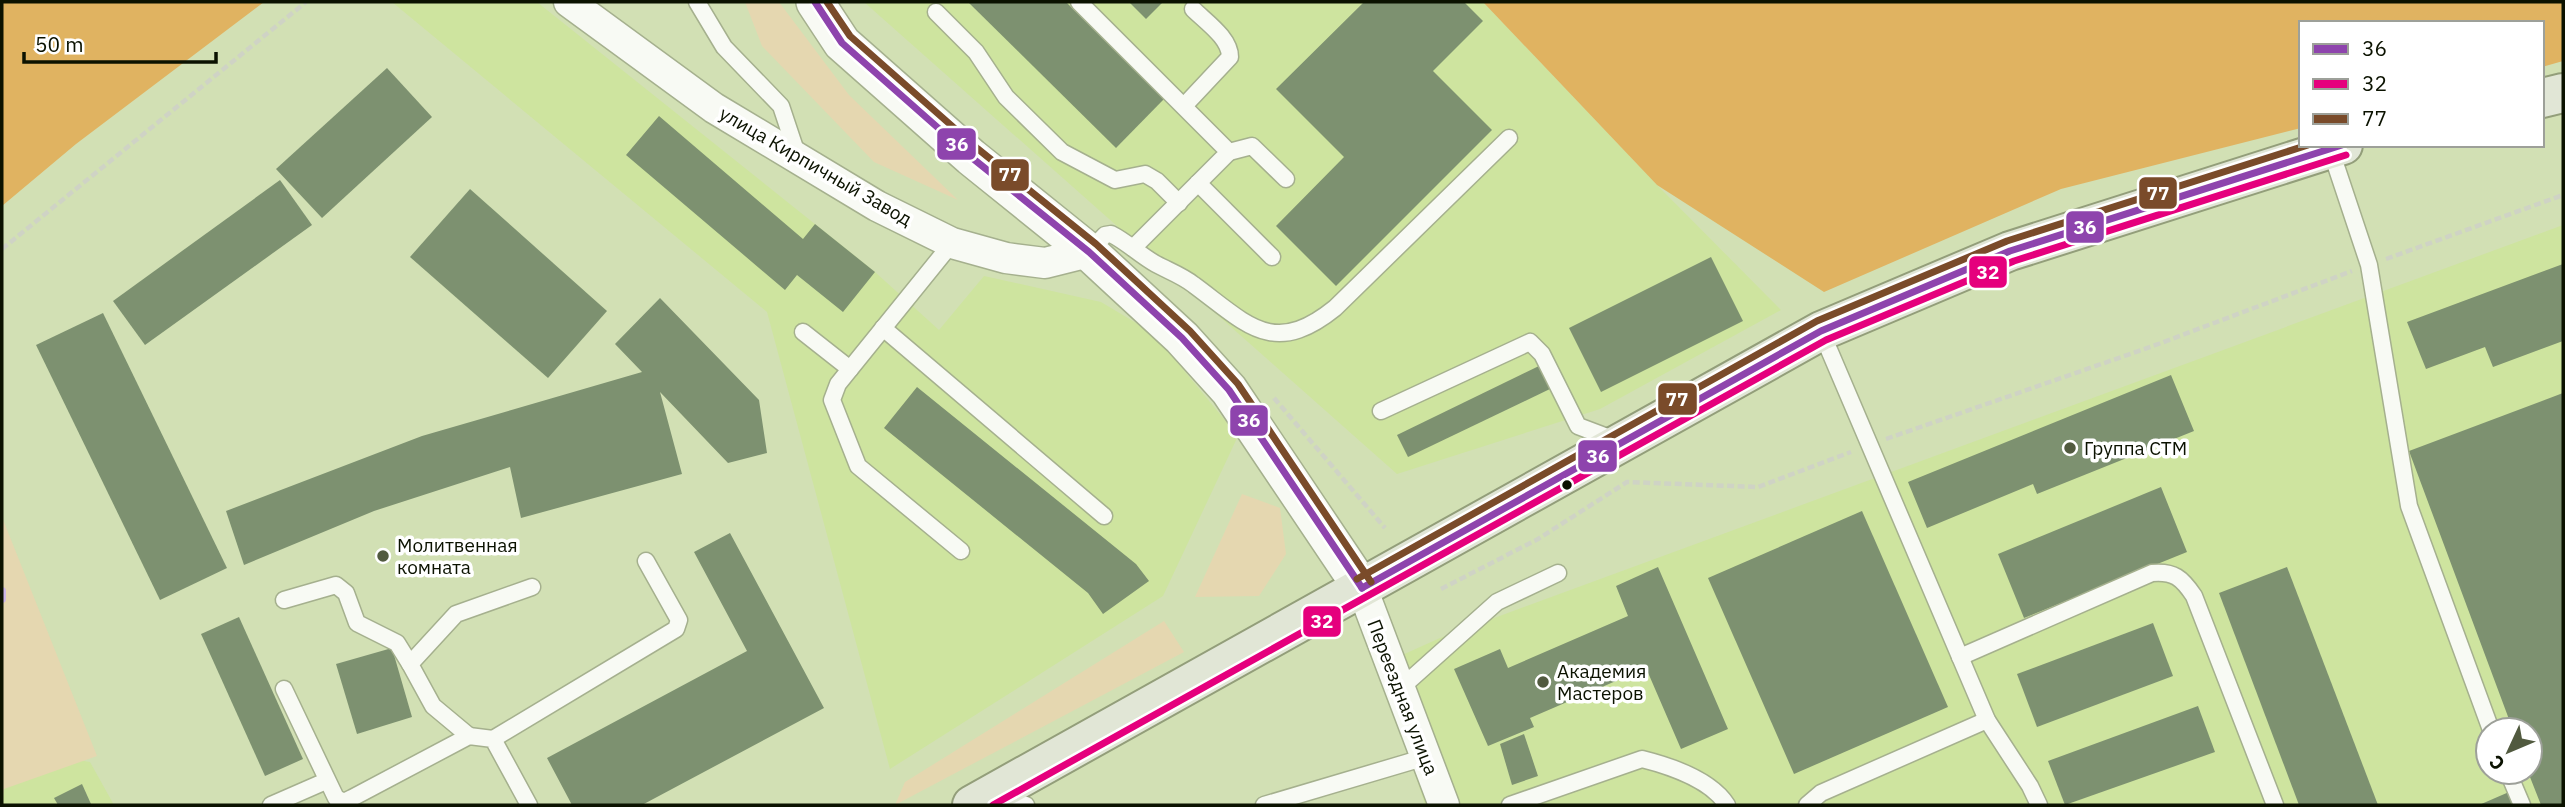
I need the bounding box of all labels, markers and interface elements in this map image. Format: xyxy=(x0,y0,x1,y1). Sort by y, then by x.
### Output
scale bar xyxy=(24,21,217,65)
legend xyxy=(2299,21,2544,147)
text: 50 m xyxy=(35,30,84,58)
text: 36 xyxy=(2362,34,2387,62)
text: 32 xyxy=(2362,69,2387,97)
street label: улица Кирпичный Завод xyxy=(715,101,917,231)
text: 77 xyxy=(2362,104,2387,132)
line badge: 36 xyxy=(936,127,977,161)
text: 36 xyxy=(946,132,968,156)
line badge: 77 xyxy=(990,158,1030,192)
text: 77 xyxy=(999,162,1021,186)
line badge: 77 xyxy=(2138,176,2178,210)
text: 77 xyxy=(2147,181,2169,205)
line badge: 36 xyxy=(2065,210,2105,244)
text: 36 xyxy=(2074,215,2096,239)
line badge: 32 xyxy=(1968,255,2008,289)
text: 32 xyxy=(1977,260,1999,284)
line badge: 77 xyxy=(1657,382,1698,416)
text: 77 xyxy=(1666,387,1688,411)
line badge: 36 xyxy=(1229,404,1269,437)
text: 36 xyxy=(1238,408,1260,432)
place label: Группа СТМ xyxy=(2084,436,2187,460)
line badge: 36 xyxy=(1577,439,1618,473)
marker: Группа СТМ xyxy=(2062,440,2078,456)
text: 36 xyxy=(1587,444,1609,468)
unlabelled marker xyxy=(1560,478,1574,492)
place label: Молитвенная комната xyxy=(397,533,518,579)
marker: Молитвенная комната xyxy=(375,548,391,564)
line badge: 32 xyxy=(1302,605,1342,638)
text: 32 xyxy=(1311,609,1333,633)
street label: Переездная улица xyxy=(1362,616,1444,778)
place label: Академия Мастеров xyxy=(1557,659,1646,705)
marker: Академия Мастеров xyxy=(1535,674,1551,690)
north arrow xyxy=(2474,716,2544,786)
text: С xyxy=(2484,750,2510,776)

